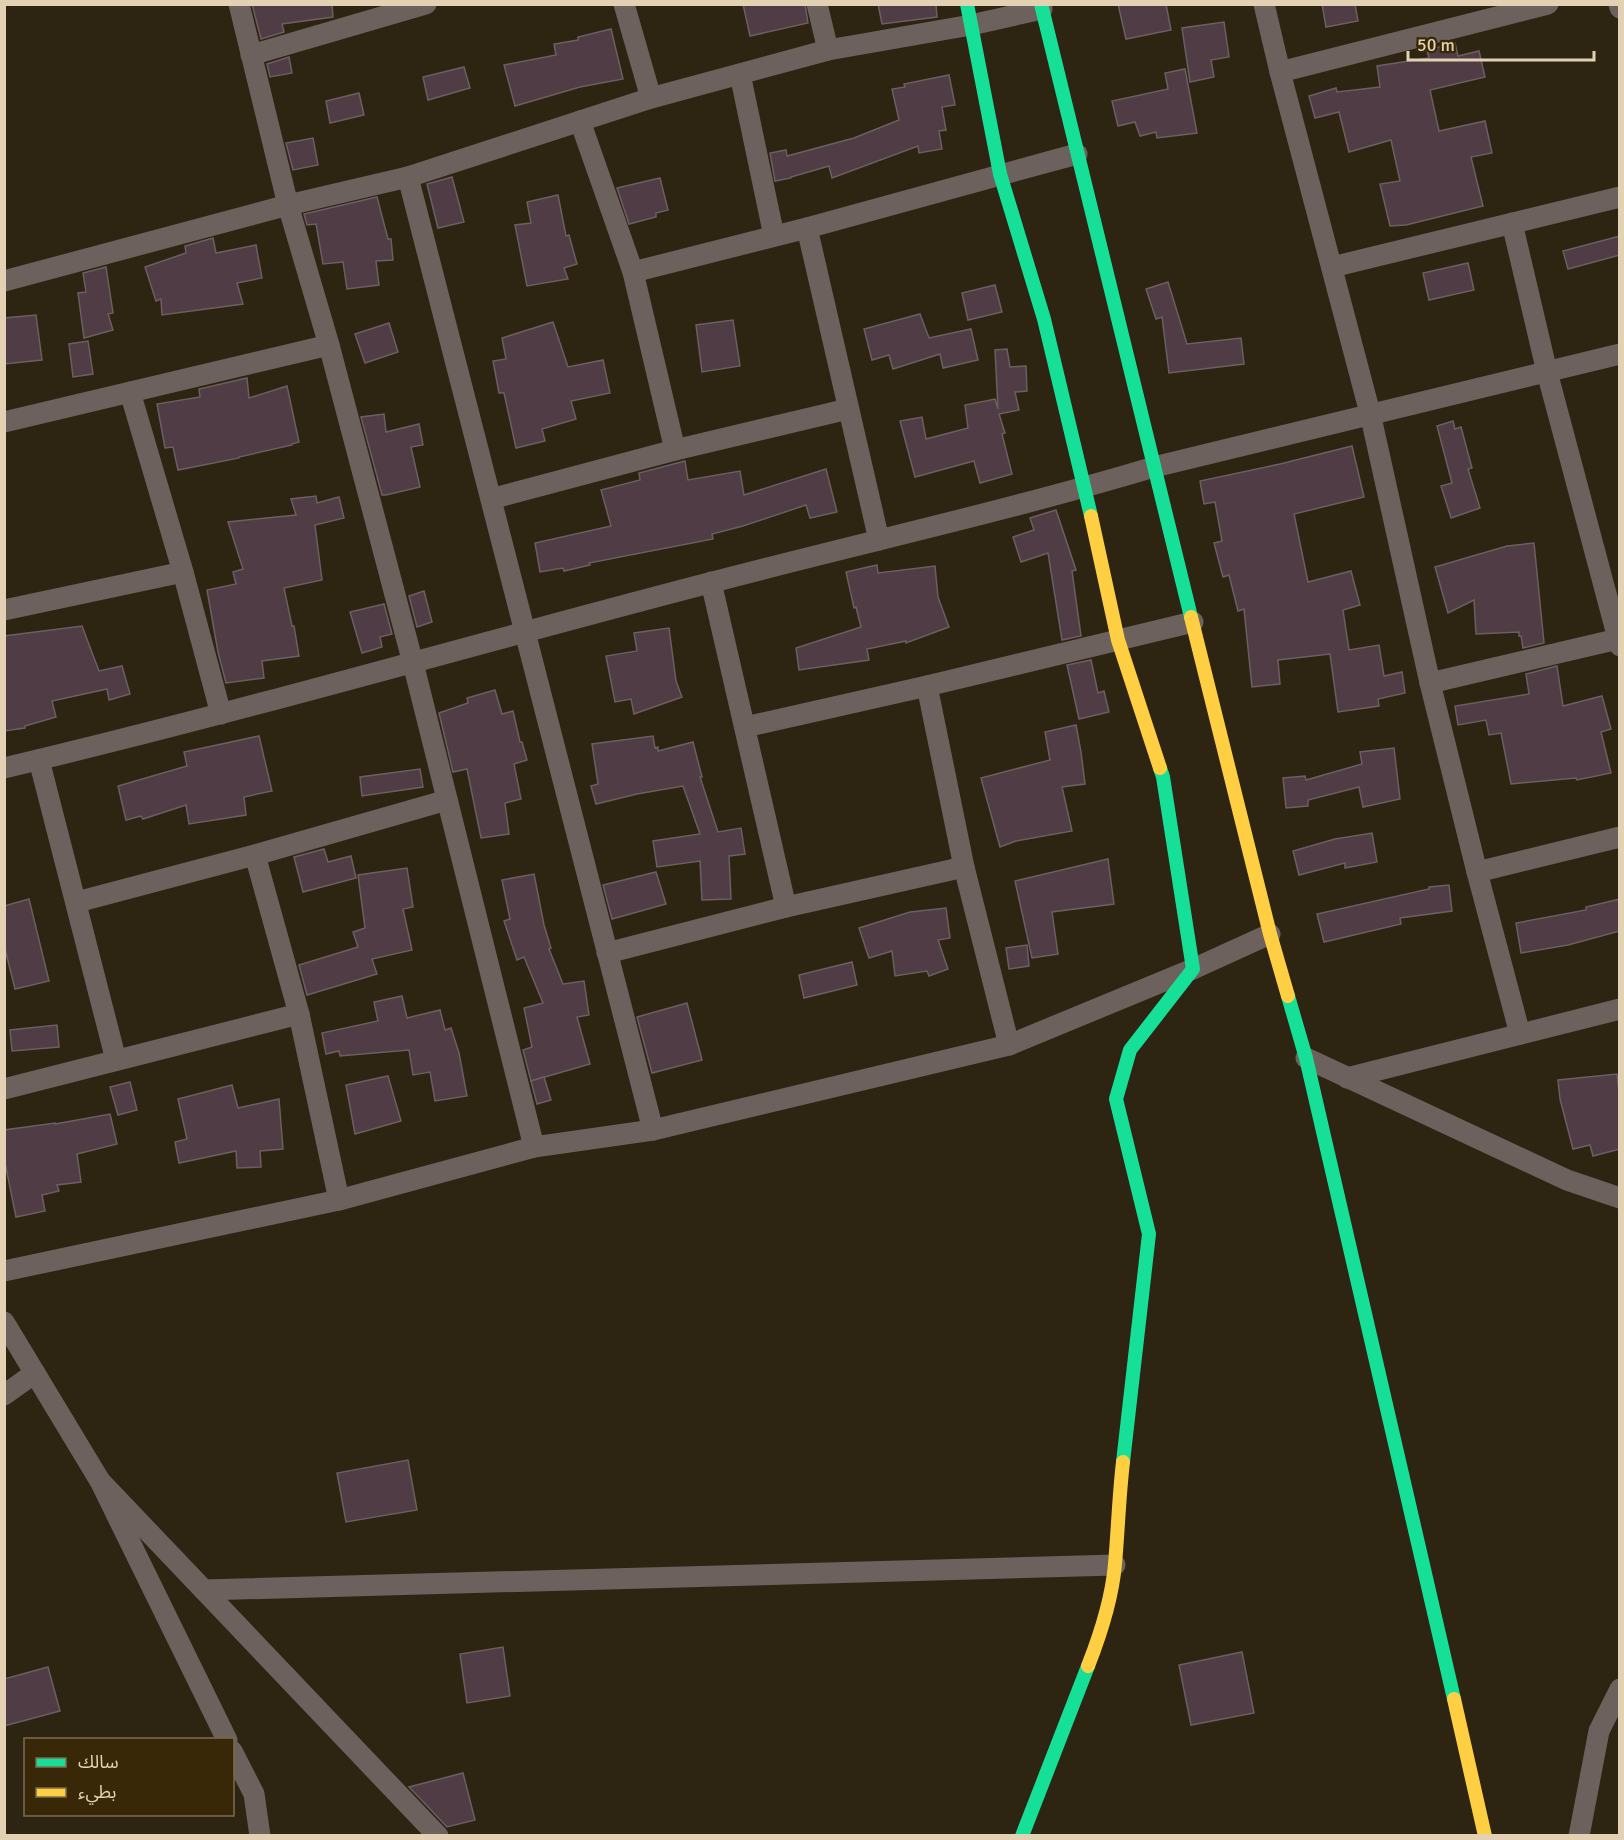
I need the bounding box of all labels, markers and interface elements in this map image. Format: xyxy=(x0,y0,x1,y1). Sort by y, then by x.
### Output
scale bar xyxy=(1408,24,1594,62)
text: 50 m xyxy=(1417,34,1455,56)
legend xyxy=(24,1738,234,1816)
text: سالك xyxy=(78,1751,119,1773)
text: بطيء xyxy=(78,1781,116,1805)

